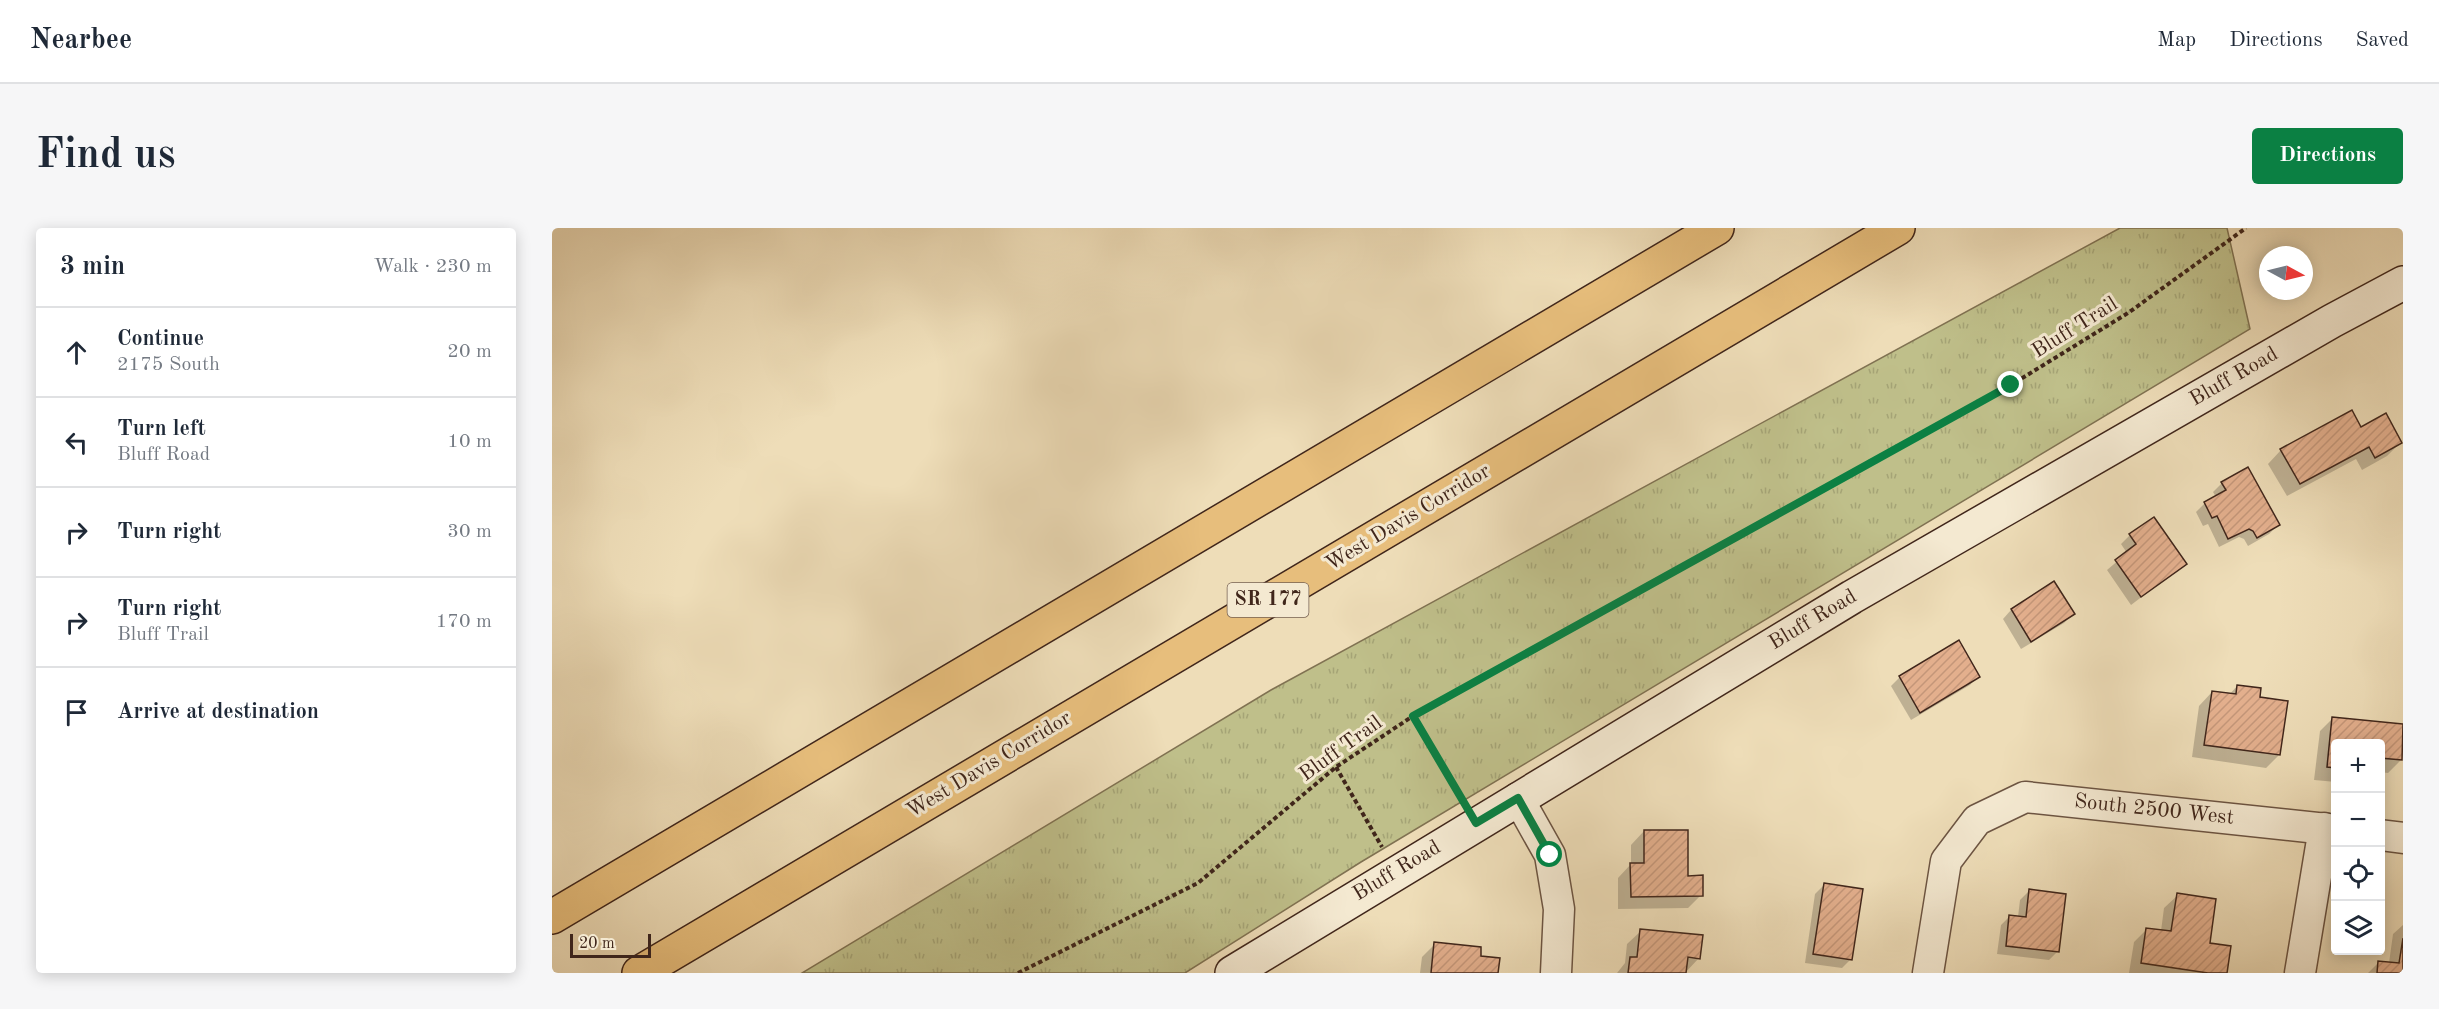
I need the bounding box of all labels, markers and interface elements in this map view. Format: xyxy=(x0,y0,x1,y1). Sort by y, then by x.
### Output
text: Nearbee xyxy=(30,27,132,55)
text: Map xyxy=(2157,30,2196,51)
text: Directions xyxy=(2229,30,2323,51)
text: Saved xyxy=(2356,30,2409,51)
button: Directions xyxy=(2252,128,2403,184)
text: Find us xyxy=(36,135,175,177)
north arrow xyxy=(2259,246,2313,300)
text: 3 min xyxy=(60,254,125,280)
text: Walk · 230 m xyxy=(373,257,492,277)
street label: Bluff Trail xyxy=(2029,293,2122,362)
text: Continue xyxy=(117,328,204,350)
icon: ahead xyxy=(60,336,93,369)
text: 20 m xyxy=(447,342,492,362)
street label: Bluff Road xyxy=(2186,343,2282,411)
text: 2175 South xyxy=(117,355,220,375)
route end xyxy=(1997,371,2023,397)
text: Turn left xyxy=(117,418,206,440)
icon: left xyxy=(60,426,93,459)
text: 10 m xyxy=(447,432,492,452)
text: Bluff Road xyxy=(117,445,210,465)
street label: West Davis Corridor xyxy=(1322,460,1494,575)
icon: right xyxy=(60,516,93,549)
text: Turn right xyxy=(117,521,221,543)
text: 30 m xyxy=(447,522,492,542)
road number: SR 177 xyxy=(1228,583,1308,617)
street label: Bluff Road xyxy=(1766,586,1860,654)
text: Turn right xyxy=(117,598,221,620)
icon: right xyxy=(60,606,93,639)
text: 170 m xyxy=(436,612,492,632)
text: Bluff Trail xyxy=(117,625,209,645)
icon: arrive xyxy=(60,696,93,729)
text: Arrive at destination xyxy=(117,701,319,723)
street label: West Davis Corridor xyxy=(903,707,1075,822)
street label: Bluff Trail xyxy=(1296,712,1386,786)
map controls xyxy=(2331,739,2385,955)
button: + xyxy=(2331,739,2385,793)
street label: South 2500 West xyxy=(2073,791,2235,829)
button: − xyxy=(2331,793,2385,847)
street label: Bluff Road xyxy=(1350,837,1444,905)
route start xyxy=(1536,841,1562,867)
button: locate xyxy=(2331,847,2385,901)
button: layers xyxy=(2331,901,2385,955)
scale bar xyxy=(570,931,651,958)
text: 20 m xyxy=(579,936,615,952)

